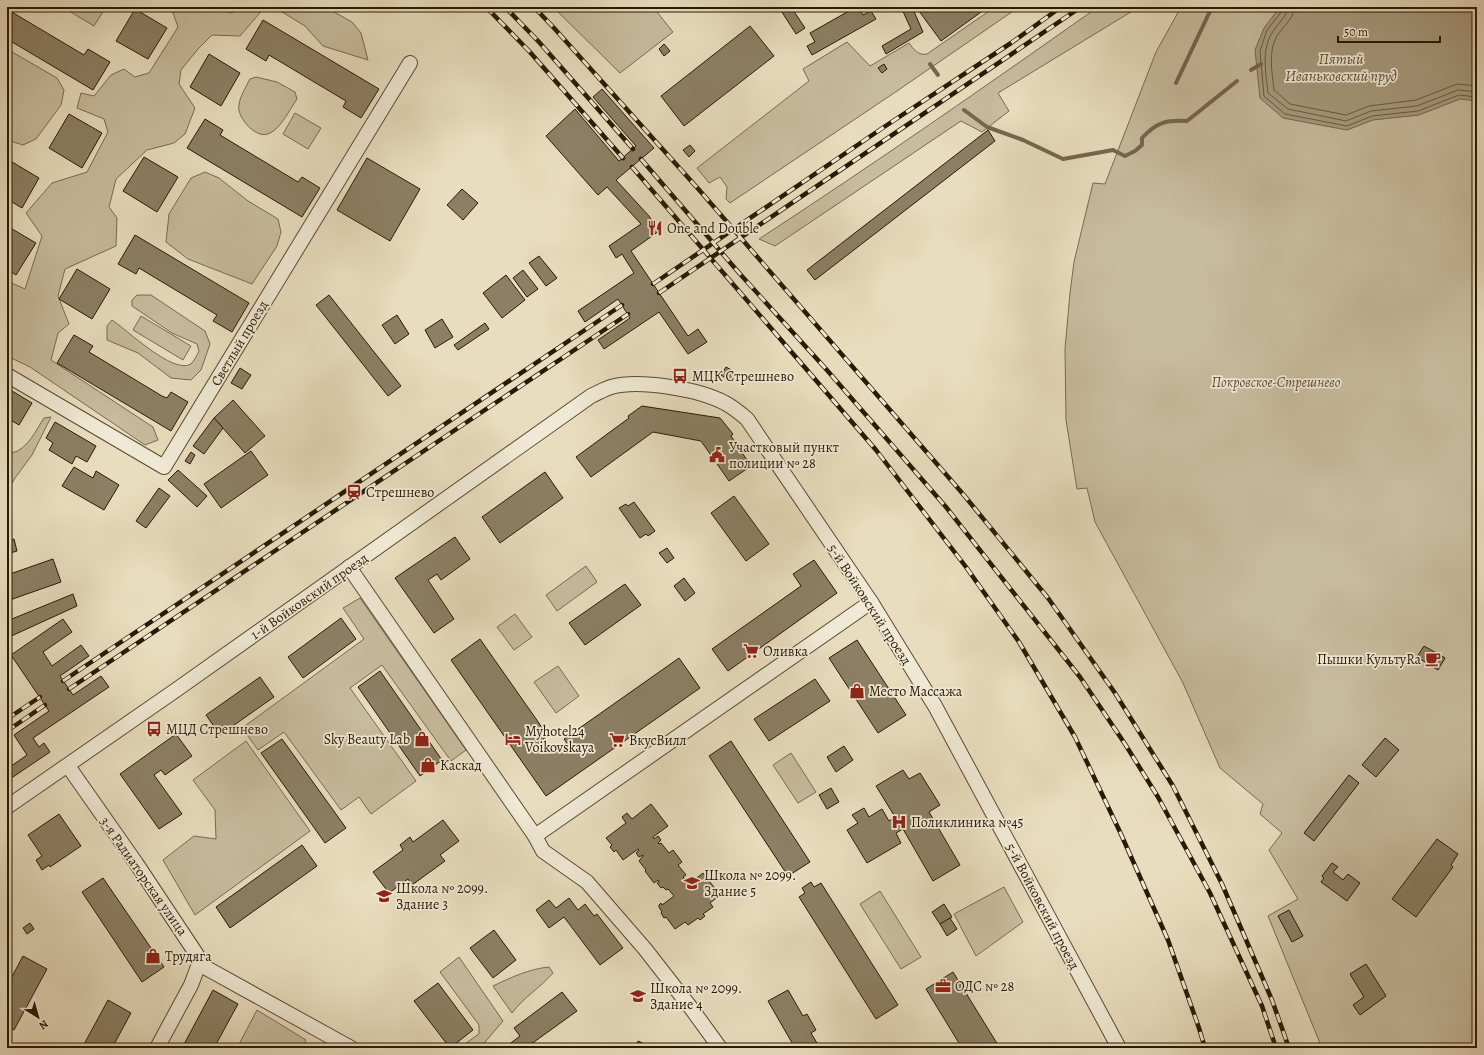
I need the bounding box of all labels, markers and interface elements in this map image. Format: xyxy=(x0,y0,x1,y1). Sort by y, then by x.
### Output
scale bar xyxy=(1338,18,1440,44)
text: 50 m xyxy=(1344,24,1368,40)
water label: Пятый Иваньковский пруд xyxy=(1285,49,1397,86)
restaurant icon: One and Double xyxy=(646,219,664,237)
place label: One and Double xyxy=(667,219,759,238)
street label: Светлый проезд xyxy=(206,297,273,390)
bus stop icon: МЦК Стрешнево xyxy=(671,367,689,385)
place label: МЦК Стрешнево xyxy=(692,367,794,386)
park label: Покровское-Стрешнево xyxy=(1211,373,1341,392)
place label: Участковый пункт полиции № 28 xyxy=(729,438,839,473)
public building icon: Участковый пункт полиции № 28 xyxy=(708,446,726,464)
station icon: Стрешнево xyxy=(345,483,363,501)
place label: Стрешнево xyxy=(366,483,434,502)
street label: 5-й Войковский проезд xyxy=(823,540,916,669)
street label: 1-й Войковский проезд xyxy=(247,549,372,644)
supermarket icon: Оливка xyxy=(742,642,760,660)
place label: Оливка xyxy=(763,642,808,661)
place label: Пышки КультуRa xyxy=(1317,650,1421,669)
cafe icon: Пышки КультуRa xyxy=(1424,650,1442,668)
shop icon: Место Массажа xyxy=(848,682,866,700)
place label: Место Массажа xyxy=(869,682,963,701)
bus stop icon: МЦД Стрешнево xyxy=(145,720,163,738)
place label: МЦД Стрешнево xyxy=(166,720,268,739)
place label: Myhotel24 Voikovskaya xyxy=(524,722,595,757)
place label: Sky Beauty Lab xyxy=(324,730,410,749)
shop icon: Sky Beauty Lab xyxy=(413,730,431,748)
hotel icon: Myhotel24 Voikovskaya xyxy=(504,730,522,748)
supermarket icon: ВкусВилл xyxy=(608,731,626,749)
place label: ВкусВилл xyxy=(629,731,687,750)
shop icon: Каскад xyxy=(419,756,437,774)
place label: Каскад xyxy=(440,756,482,775)
street label: 3-я Радиаторская улица xyxy=(95,813,192,940)
hospital icon: Поликлиника №45 xyxy=(890,813,908,831)
place label: Поликлиника №45 xyxy=(911,813,1024,832)
street label: 5-й Войковский проезд xyxy=(1001,840,1084,973)
place label: Школа № 2099. Здание 5 xyxy=(704,866,796,901)
school or university icon: Школа № 2099. Здание 5 xyxy=(683,874,701,892)
place label: Школа № 2099. Здание 3 xyxy=(396,879,488,914)
school or university icon: Школа № 2099. Здание 3 xyxy=(375,887,393,905)
shop icon: Трудяга xyxy=(144,947,162,965)
place label: Трудяга xyxy=(165,947,212,966)
office icon: ОДС № 28 xyxy=(934,977,952,995)
place label: ОДС № 28 xyxy=(955,977,1014,996)
place label: Школа № 2099. Здание 4 xyxy=(650,979,742,1014)
school or university icon: Школа № 2099. Здание 4 xyxy=(629,987,647,1005)
north arrow xyxy=(18,997,58,1037)
text: N xyxy=(36,1016,51,1033)

